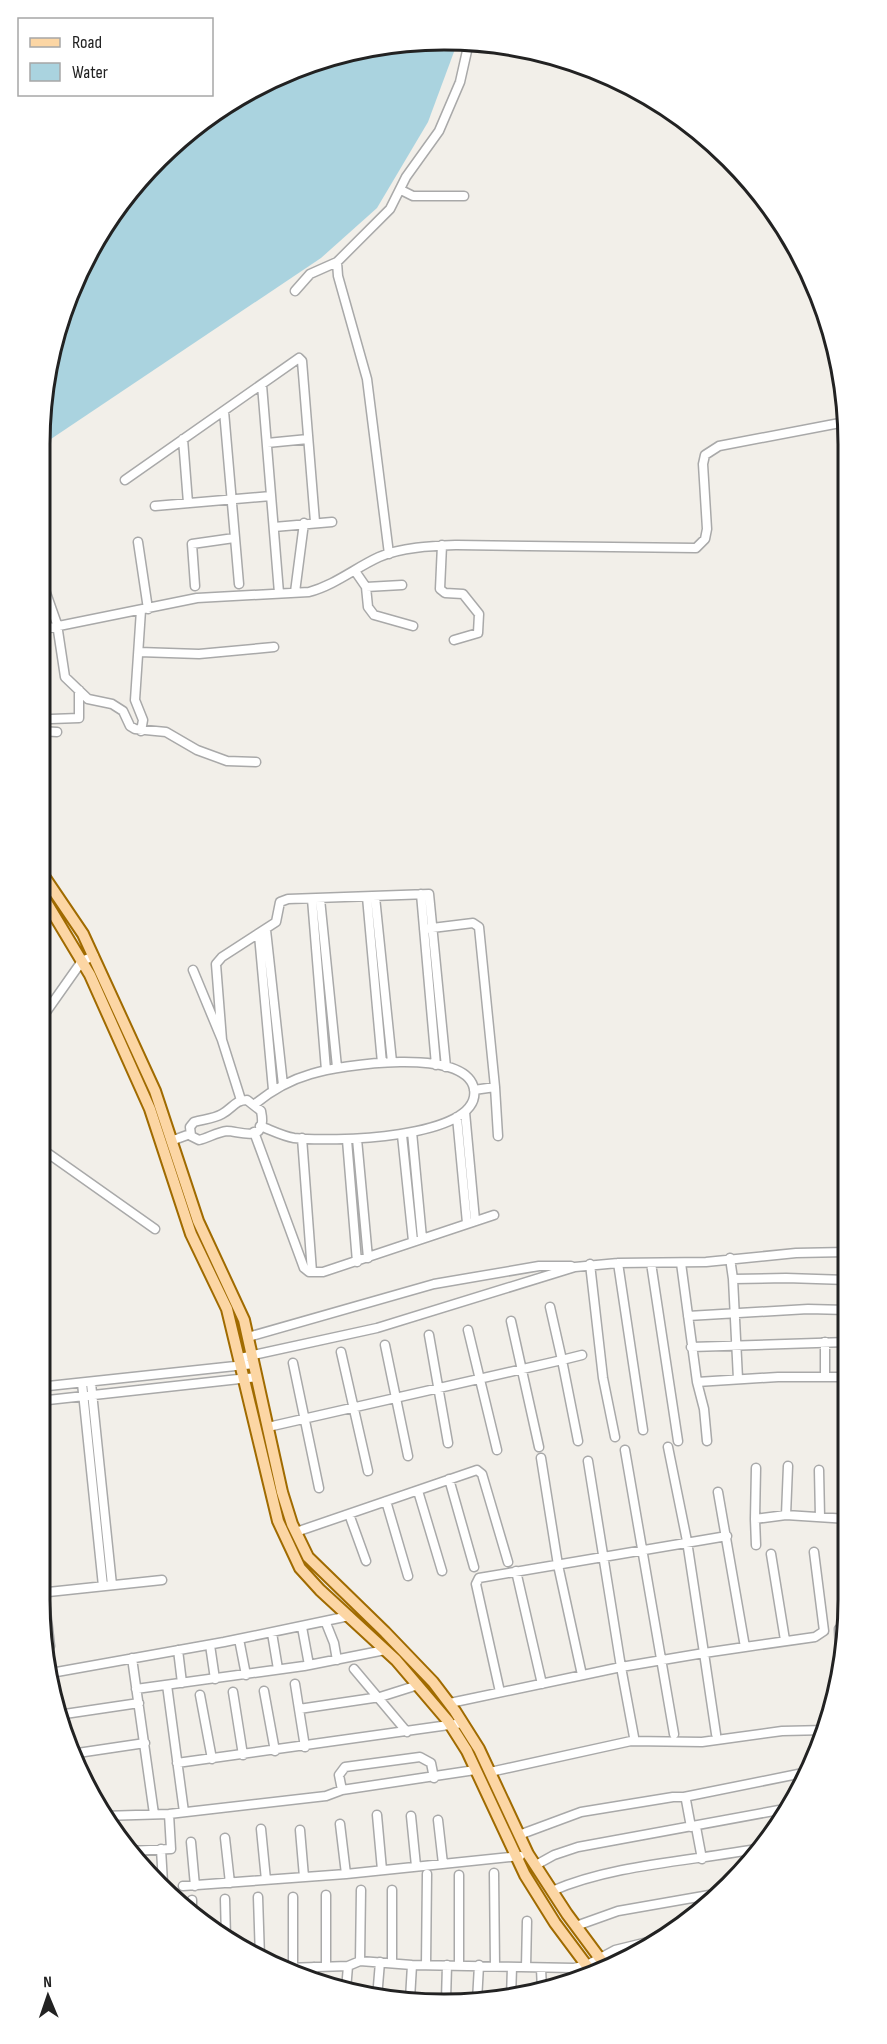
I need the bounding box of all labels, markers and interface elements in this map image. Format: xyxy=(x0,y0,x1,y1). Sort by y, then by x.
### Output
legend xyxy=(18,18,213,96)
text: Road xyxy=(72,32,102,53)
text: Water xyxy=(72,62,108,83)
north arrow xyxy=(18,1966,78,2026)
text: N xyxy=(43,1973,52,1992)

